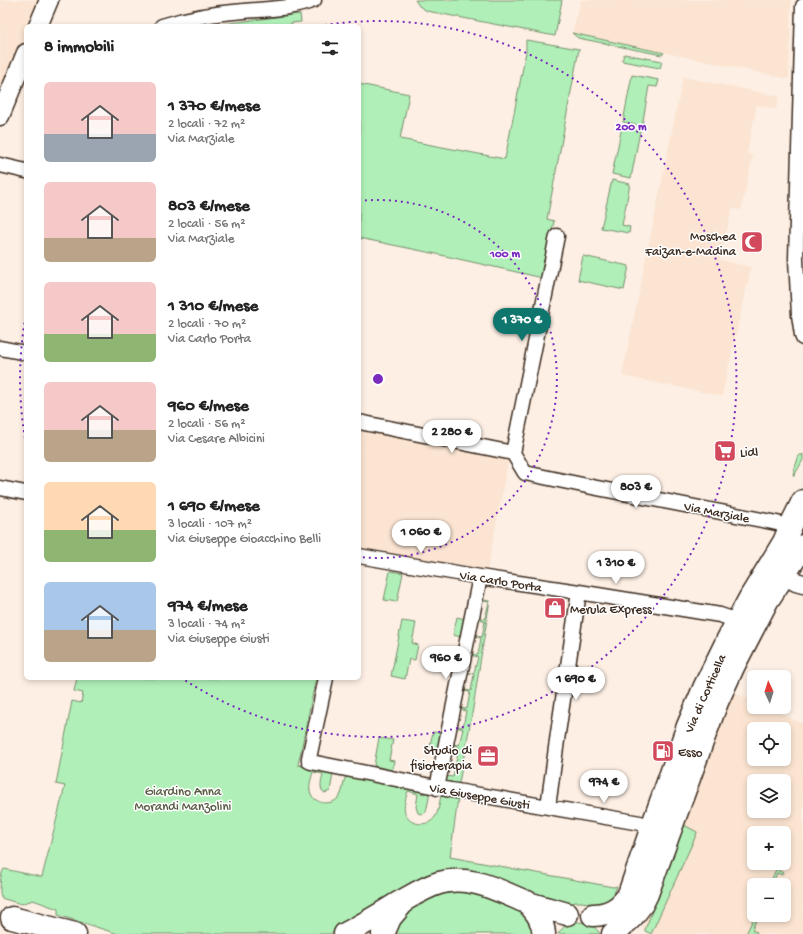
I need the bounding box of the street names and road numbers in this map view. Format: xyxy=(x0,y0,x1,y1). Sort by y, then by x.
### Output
street label: Via Marziale xyxy=(681,500,751,527)
street label: Via Carlo Porta xyxy=(457,568,544,596)
street label: Via di Corticella xyxy=(682,652,731,737)
street label: Via Giuseppe Giusti xyxy=(427,781,531,814)

